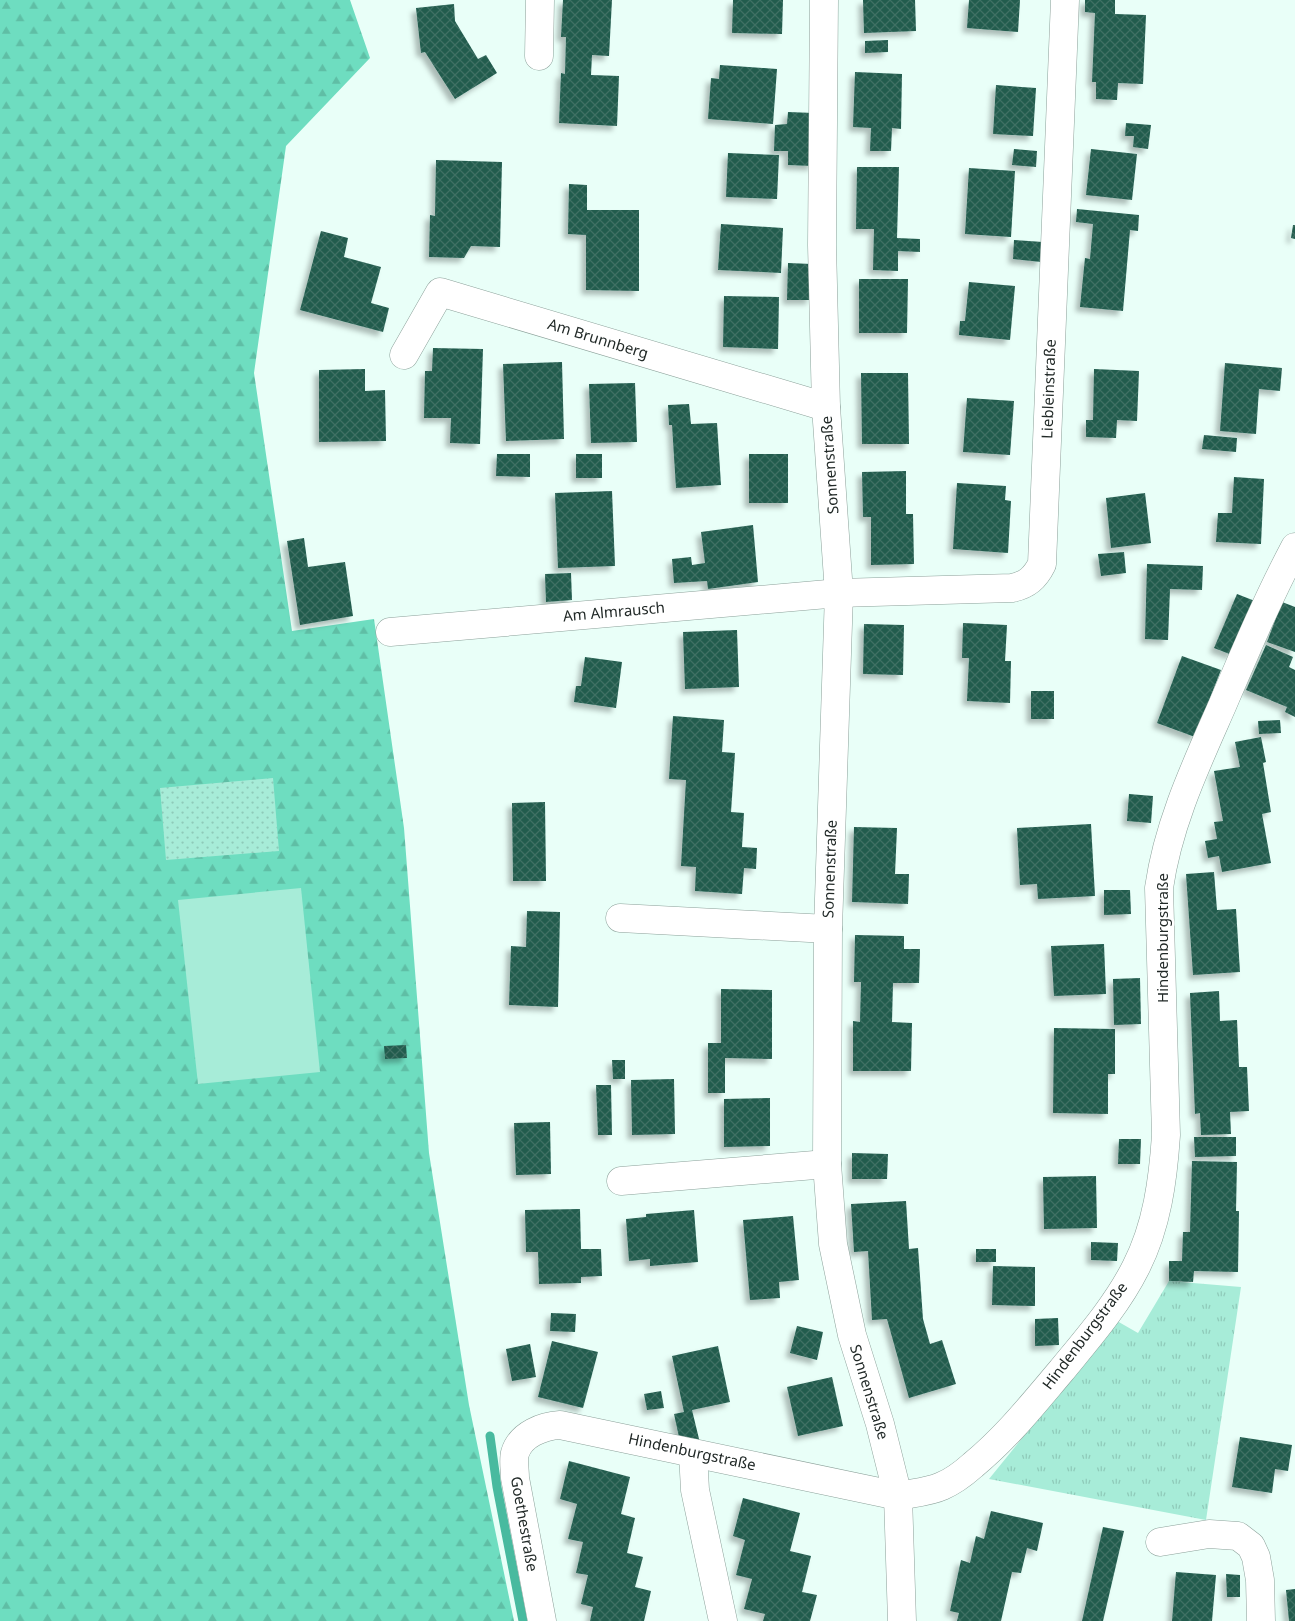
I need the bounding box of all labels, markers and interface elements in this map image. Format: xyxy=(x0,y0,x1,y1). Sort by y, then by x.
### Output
street label: Am Brunnberg xyxy=(546,313,651,363)
street label: Liebleinstraße xyxy=(1036,339,1060,439)
street label: Sonnenstraße xyxy=(816,415,842,515)
street label: Am Almrausch xyxy=(562,597,666,625)
street label: Sonnenstraße xyxy=(817,819,841,918)
street label: Hindenburgstraße xyxy=(1152,873,1172,1003)
street label: Hindenburgstraße xyxy=(1037,1278,1131,1393)
street label: Sonnenstraße xyxy=(846,1342,894,1442)
street label: Hindenburgstraße xyxy=(627,1428,758,1474)
street label: Goethestraße xyxy=(507,1475,543,1573)

